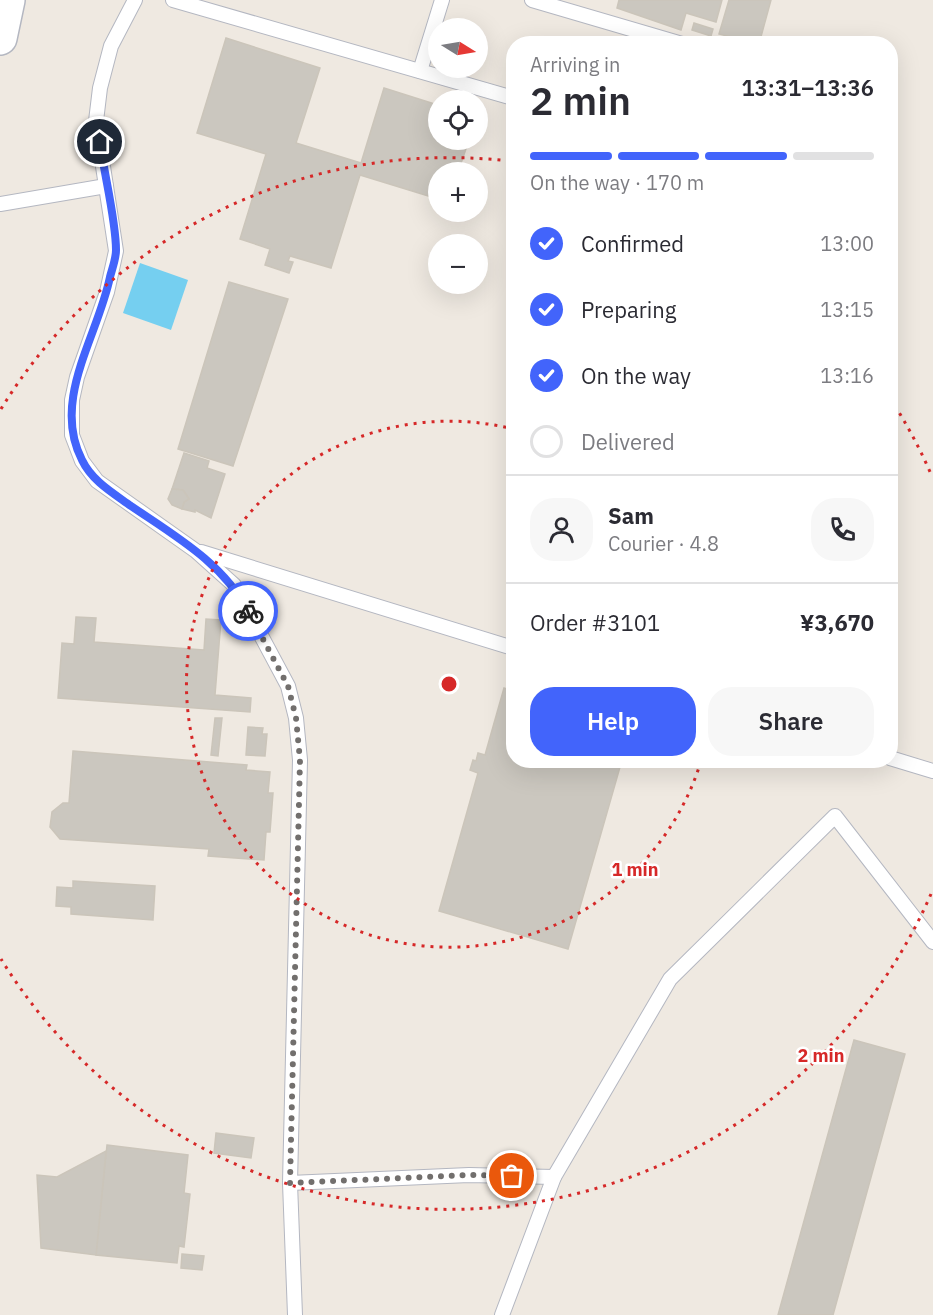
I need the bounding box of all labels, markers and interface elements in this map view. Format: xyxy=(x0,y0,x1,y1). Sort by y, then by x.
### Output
north arrow xyxy=(428,18,488,78)
map controls xyxy=(428,18,488,294)
text: Arriving in xyxy=(530,51,620,78)
text: 13:31–13:36 xyxy=(741,73,874,102)
text: 2 min xyxy=(530,75,631,126)
button: locate xyxy=(428,90,488,150)
pin xyxy=(74,116,125,167)
icon: home xyxy=(83,125,116,158)
button: + xyxy=(428,162,488,222)
text: On the way · 170 m xyxy=(530,169,704,196)
icon: check xyxy=(530,227,563,260)
text: Confirmed xyxy=(581,229,684,258)
text: 13:00 xyxy=(820,230,874,257)
button: − xyxy=(428,234,488,294)
icon: check xyxy=(530,293,563,326)
text: Preparing xyxy=(581,295,676,324)
text: 13:15 xyxy=(820,296,874,323)
icon: check xyxy=(530,359,563,392)
text: On the way xyxy=(581,361,691,390)
text: 13:16 xyxy=(820,362,874,389)
text: Delivered xyxy=(581,427,675,456)
button: person xyxy=(530,498,593,561)
button: phone xyxy=(811,498,874,561)
text: Sam xyxy=(608,501,654,530)
text: Courier · 4.8 xyxy=(608,530,719,557)
courier xyxy=(218,581,278,641)
icon: bike xyxy=(232,595,265,628)
text: Order #3101 xyxy=(530,608,660,637)
text: ¥3,670 xyxy=(800,608,874,637)
centre of rings xyxy=(439,674,459,694)
button: Help xyxy=(530,687,696,756)
button: Share xyxy=(708,687,874,756)
text: 1 min xyxy=(611,858,659,881)
text: 2 min xyxy=(797,1044,845,1067)
pin xyxy=(486,1150,537,1201)
icon: bag xyxy=(495,1159,528,1192)

